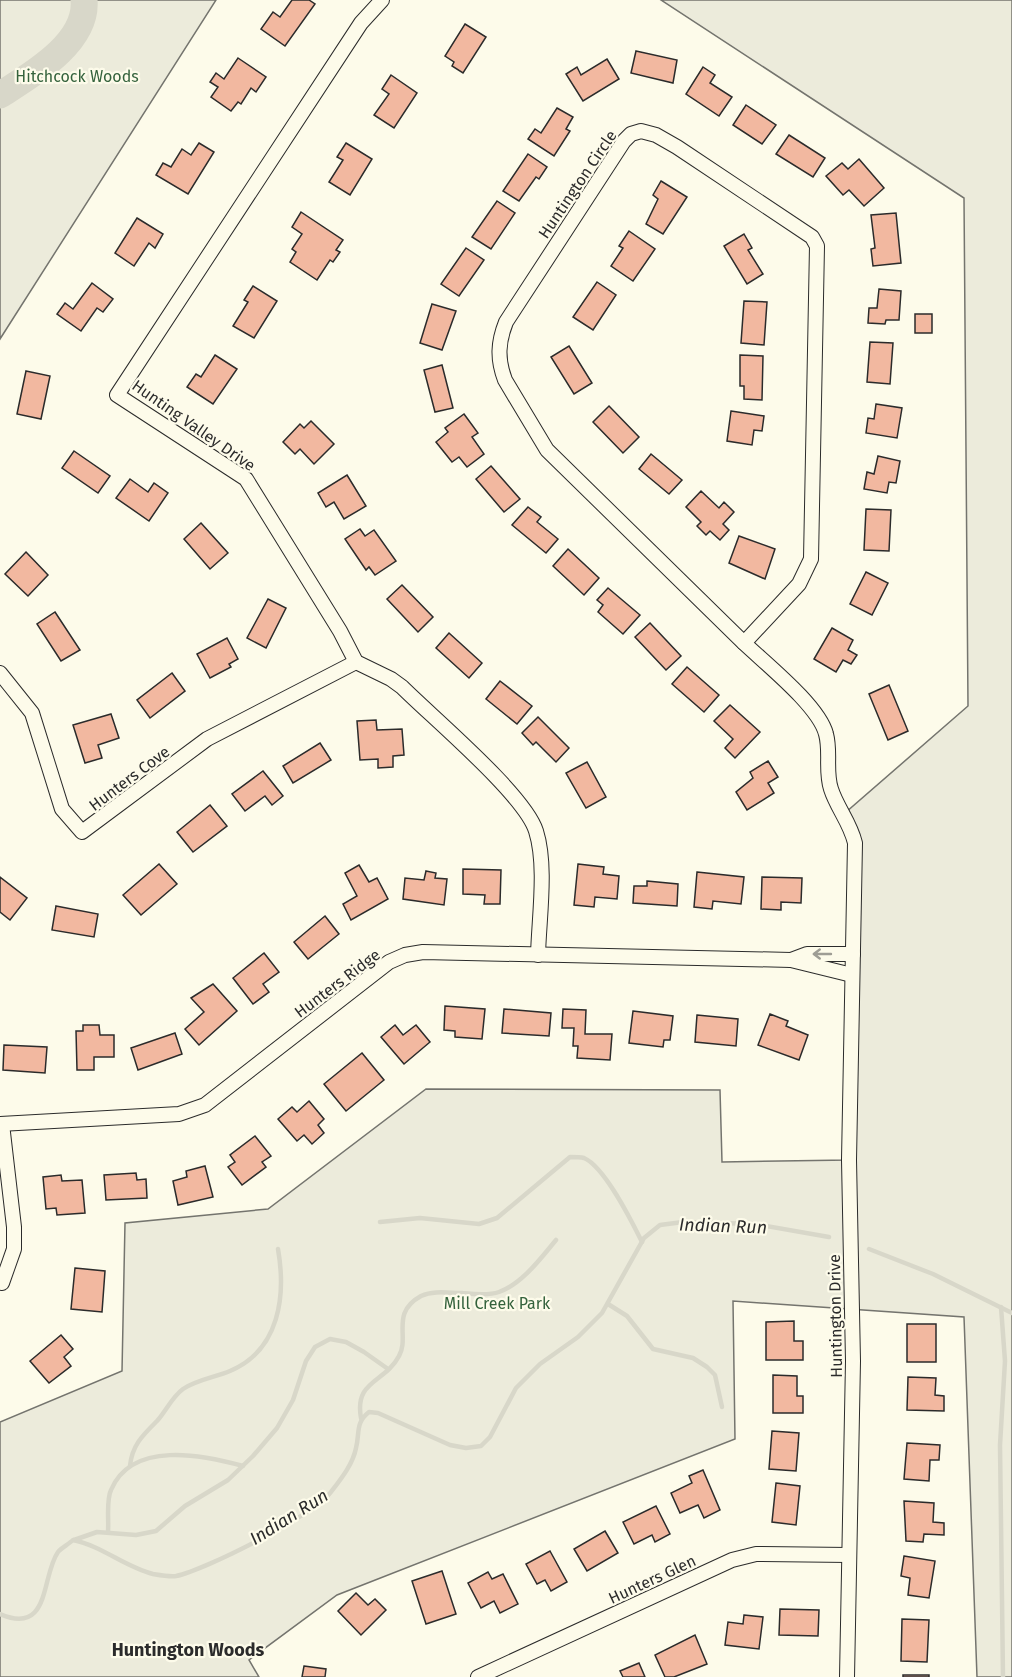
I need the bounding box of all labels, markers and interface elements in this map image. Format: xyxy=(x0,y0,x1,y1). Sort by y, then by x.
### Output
park label: Hitchcock Woods xyxy=(15,67,139,86)
street label: Huntington Circle xyxy=(534,127,621,242)
street label: Hunting Valley Drive xyxy=(128,376,259,475)
street label: Hunters Cove xyxy=(85,742,173,815)
street label: Hunters Ridge xyxy=(291,945,384,1022)
one-way arrow xyxy=(812,948,832,960)
water label: Indian Run xyxy=(679,1213,767,1239)
street label: Huntington Drive xyxy=(825,1254,846,1378)
park label: Mill Creek Park xyxy=(444,1294,551,1313)
water label: Indian Run xyxy=(246,1484,332,1550)
street label: Hunters Glen xyxy=(605,1551,699,1608)
district label: Huntington Woods xyxy=(112,1639,264,1661)

